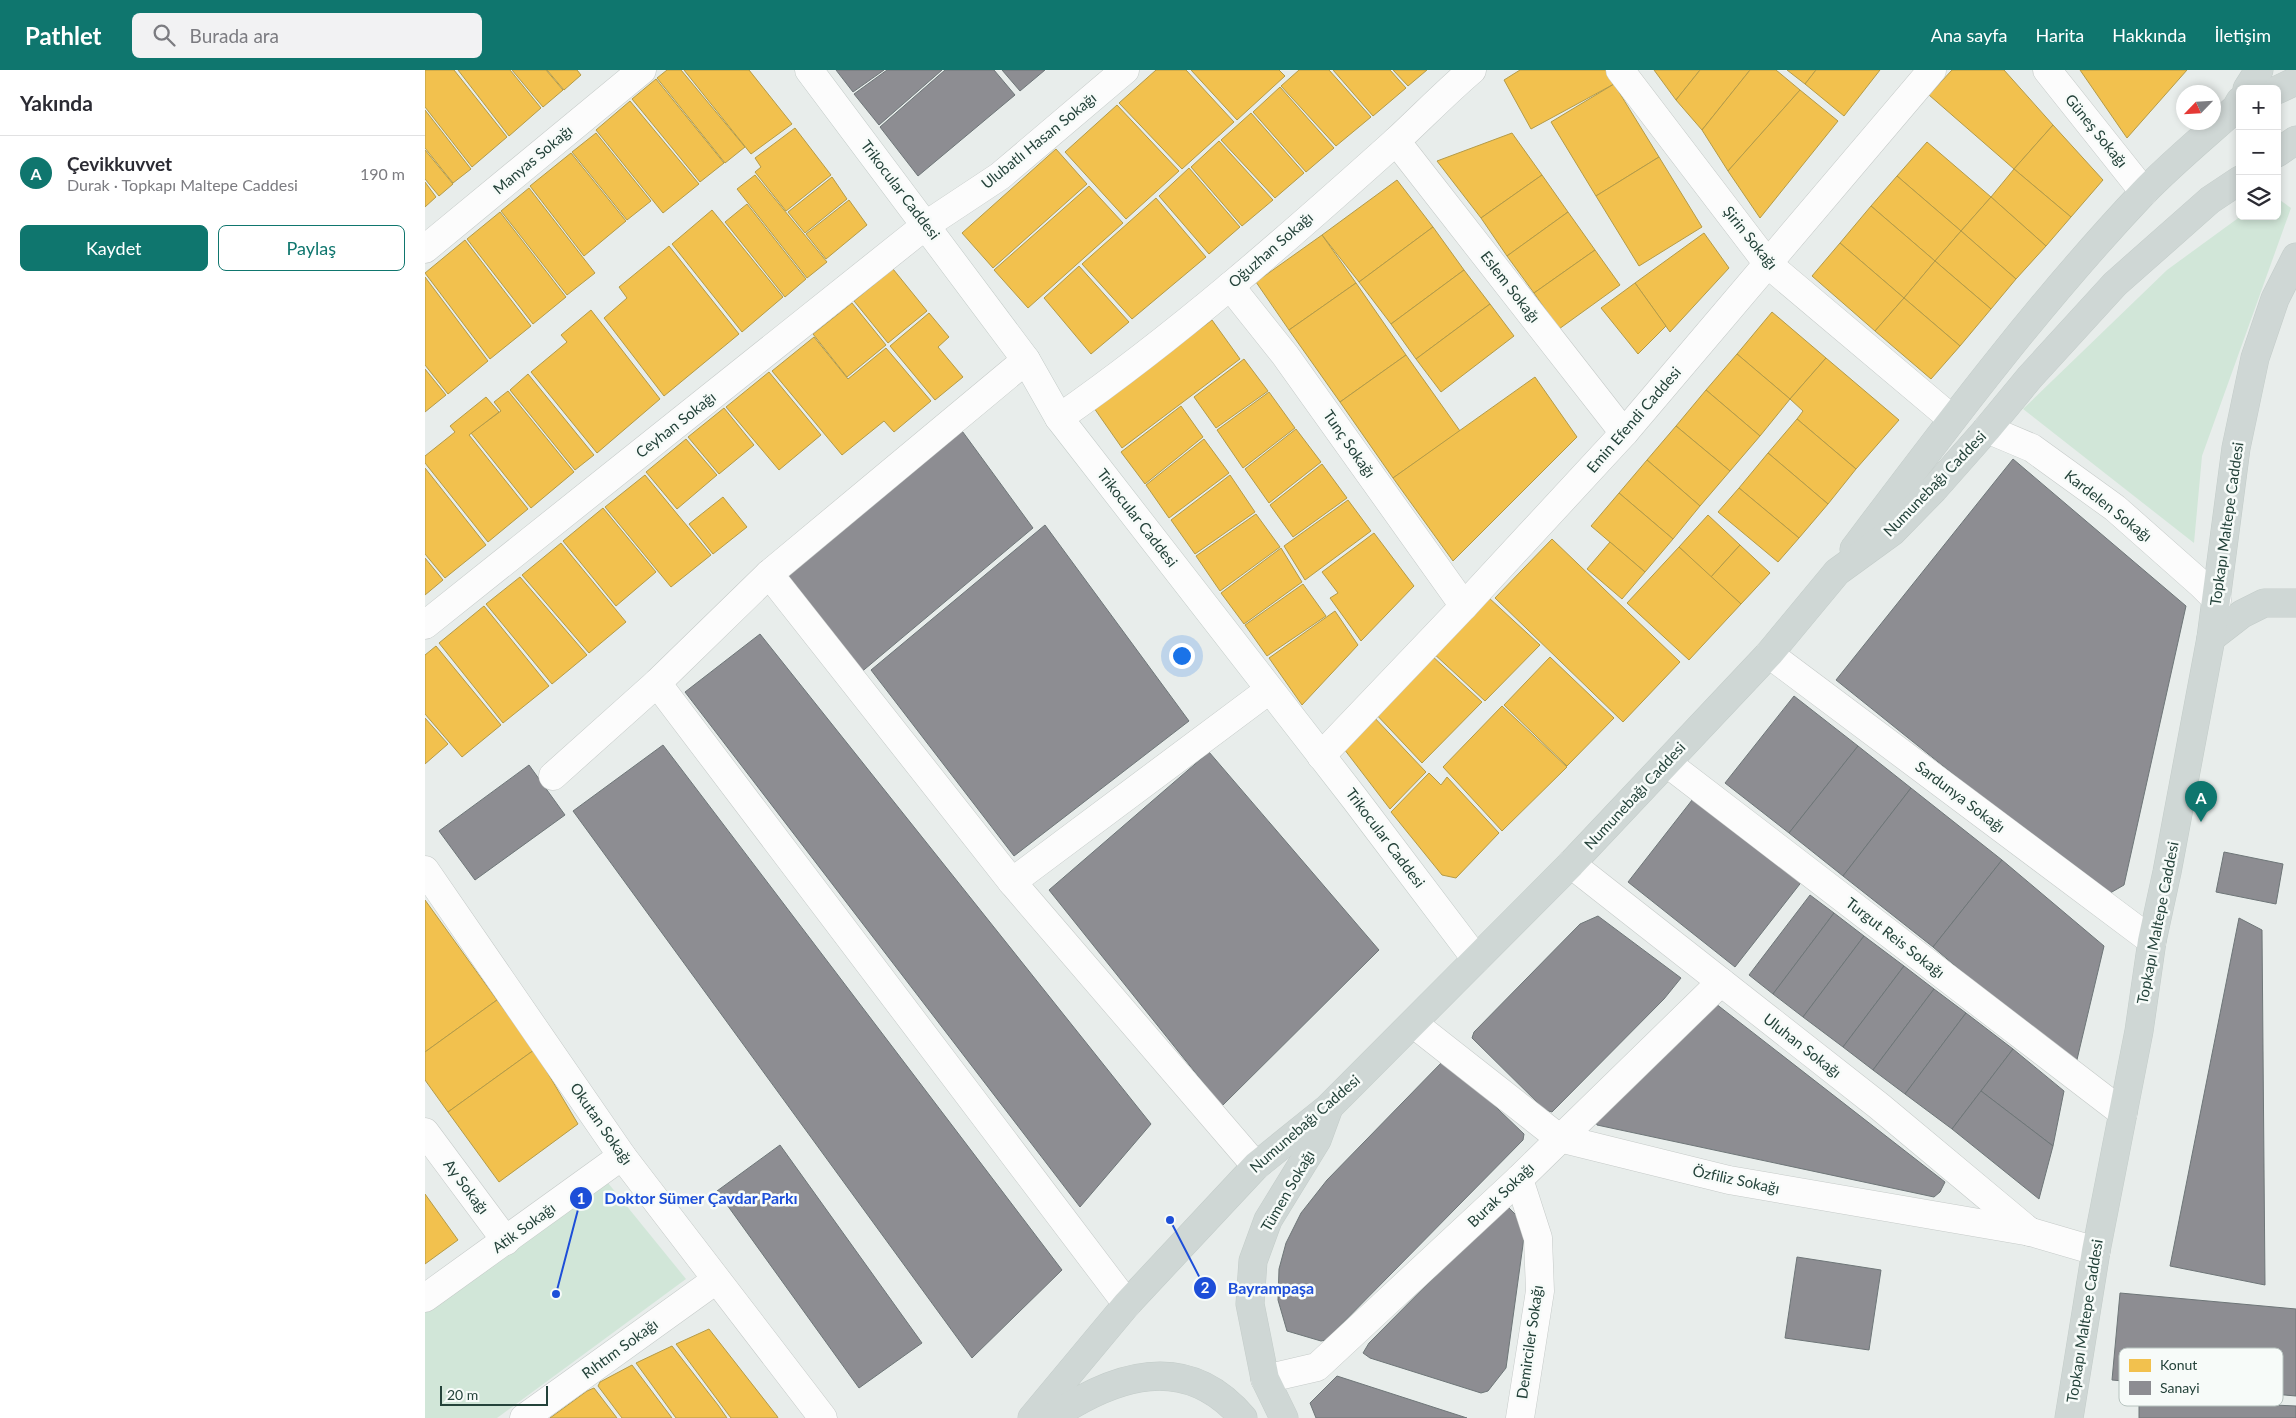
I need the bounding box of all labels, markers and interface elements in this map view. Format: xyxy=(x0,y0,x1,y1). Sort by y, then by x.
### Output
search box xyxy=(132,13,482,58)
text: Pathlet xyxy=(25,21,102,50)
icon: search xyxy=(150,21,178,49)
text: Burada ara xyxy=(190,24,279,47)
text: Ana sayfa xyxy=(1931,24,2008,46)
text: Harita xyxy=(2036,24,2084,46)
text: Hakkında xyxy=(2112,24,2186,46)
text: İletişim xyxy=(2214,24,2271,46)
north arrow xyxy=(2176,85,2221,130)
map controls xyxy=(2236,85,2281,220)
button: + xyxy=(2236,85,2281,130)
street label: Ulubatlı Hasan Sokağı xyxy=(977,88,1100,192)
text: Yakında xyxy=(20,90,93,115)
street label: Güneş Sokağı xyxy=(2062,90,2132,171)
street label: Manyas Sokağı xyxy=(489,121,576,198)
button: − xyxy=(2236,130,2281,175)
street label: Trikocular Caddesi xyxy=(858,136,944,243)
text: Çevikkuvvet xyxy=(67,152,172,175)
text: A xyxy=(30,164,42,183)
text: 190 m xyxy=(360,164,405,183)
text: Durak · Topkapı Maltepe Caddesi xyxy=(67,175,298,194)
button: layers xyxy=(2236,175,2281,220)
street label: Şirin Sokağı xyxy=(1720,202,1782,273)
street label: Oğuzhan Sokağı xyxy=(1224,208,1316,291)
button: Kaydet xyxy=(20,225,208,271)
button: Paylaş xyxy=(218,225,405,271)
street label: Eslem Sokağı xyxy=(1477,247,1544,326)
street label: Emin Efendi Caddesi xyxy=(1582,363,1684,476)
street label: Ceyhan Sokağı xyxy=(632,387,719,461)
street label: Tunç Sokağı xyxy=(1320,406,1380,481)
street label: Numunebağı Caddesi xyxy=(1879,427,1989,540)
street label: Topkapı Maltepe Caddesi xyxy=(2206,441,2246,607)
street label: Trikocular Caddesi xyxy=(1094,465,1182,570)
street label: Kardelen Sokağı xyxy=(2061,466,2156,545)
your location xyxy=(1169,643,1195,669)
street label: Numunebağı Caddesi xyxy=(1580,738,1689,853)
street label: Sardunya Sokağı xyxy=(1912,757,2009,836)
pin: A xyxy=(2185,781,2217,822)
street label: Trikocular Caddesi xyxy=(1343,784,1429,891)
street label: Topkapı Maltepe Caddesi xyxy=(2132,840,2182,1006)
street label: Turgut Reis Sokağı xyxy=(1843,893,1949,981)
street label: Uluhan Sokağı xyxy=(1760,1009,1845,1081)
street label: Numunebağı Caddesi xyxy=(1246,1071,1363,1176)
street label: Okutan Sokağı xyxy=(567,1079,637,1168)
street label: Tümen Sokağı xyxy=(1257,1147,1318,1234)
street label: Ay Sokağı xyxy=(440,1156,493,1217)
street label: Burak Sokağı xyxy=(1463,1158,1537,1230)
street label: Özfiliz Sokağı xyxy=(1691,1161,1781,1197)
callout: Doktor Sümer Çavdar Parkı xyxy=(568,1183,808,1214)
text: Doktor Sümer Çavdar Parkı xyxy=(604,1188,798,1207)
text: 1 xyxy=(577,1189,585,1207)
street label: Atik Sokağı xyxy=(488,1198,558,1256)
street label: Topkapı Maltepe Caddesi xyxy=(2062,1238,2106,1404)
callout: Bayrampaşa xyxy=(1193,1273,1324,1304)
text: 2 xyxy=(1201,1278,1210,1296)
text: Bayrampaşa xyxy=(1228,1278,1314,1297)
street label: Demirciler Sokağı xyxy=(1512,1284,1546,1400)
street label: Rıhtım Sokağı xyxy=(578,1315,661,1382)
legend xyxy=(2119,1348,2283,1406)
text: Konut xyxy=(2160,1356,2197,1373)
text: Sanayi xyxy=(2160,1379,2200,1396)
scale bar xyxy=(440,1383,547,1406)
text: 20 m xyxy=(447,1386,478,1403)

